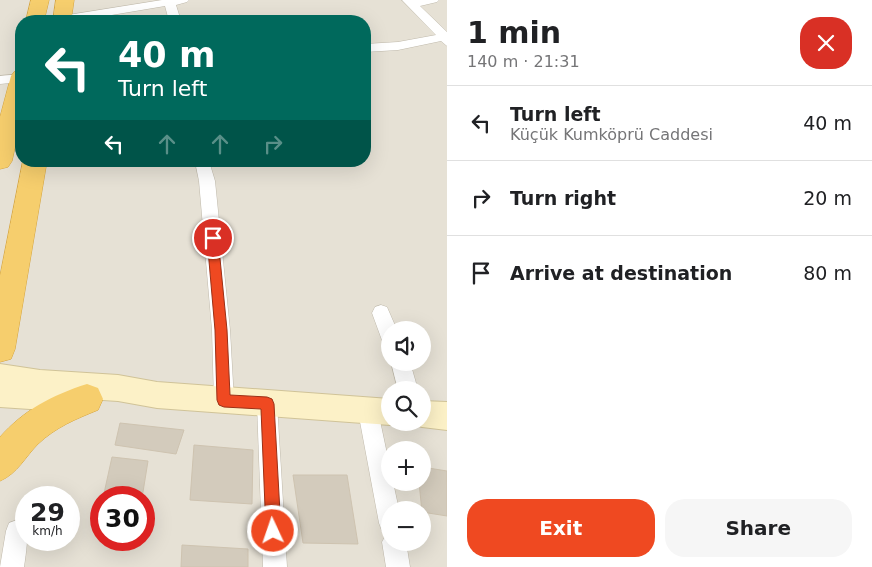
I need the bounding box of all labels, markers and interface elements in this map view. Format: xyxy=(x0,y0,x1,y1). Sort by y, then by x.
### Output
text: 1 min xyxy=(467,15,561,50)
button: close xyxy=(800,17,852,69)
icon: left xyxy=(35,35,100,100)
text: 40 m xyxy=(118,35,215,75)
text: 140 m · 21:31 xyxy=(467,52,580,71)
text: Turn left xyxy=(118,76,207,101)
text: Turn left xyxy=(510,103,601,125)
icon: left xyxy=(467,109,495,137)
text: 40 m xyxy=(803,112,852,134)
text: Küçük Kumköprü Caddesi xyxy=(510,125,713,144)
icon: left xyxy=(100,130,128,158)
icon: ahead xyxy=(153,130,181,158)
icon: ahead xyxy=(206,130,234,158)
icon: right xyxy=(259,130,287,158)
icon: right xyxy=(467,184,495,212)
text: Turn right xyxy=(510,187,616,209)
text: 20 m xyxy=(803,187,852,209)
pin xyxy=(192,217,234,259)
icon: arrive xyxy=(199,224,227,252)
icon: arrive xyxy=(467,259,495,287)
text: Arrive at destination xyxy=(510,262,732,284)
text: 80 m xyxy=(803,262,852,284)
map controls xyxy=(381,321,431,551)
button: sound xyxy=(381,321,431,371)
button: search xyxy=(381,381,431,431)
button: + xyxy=(381,441,431,491)
speed limit sign: 30 xyxy=(90,486,155,551)
text: 29 xyxy=(30,498,65,527)
button: Exit xyxy=(467,499,655,557)
button: Share xyxy=(665,499,852,557)
button: − xyxy=(381,501,431,551)
position arrow xyxy=(246,504,298,556)
text: km/h xyxy=(32,524,63,538)

